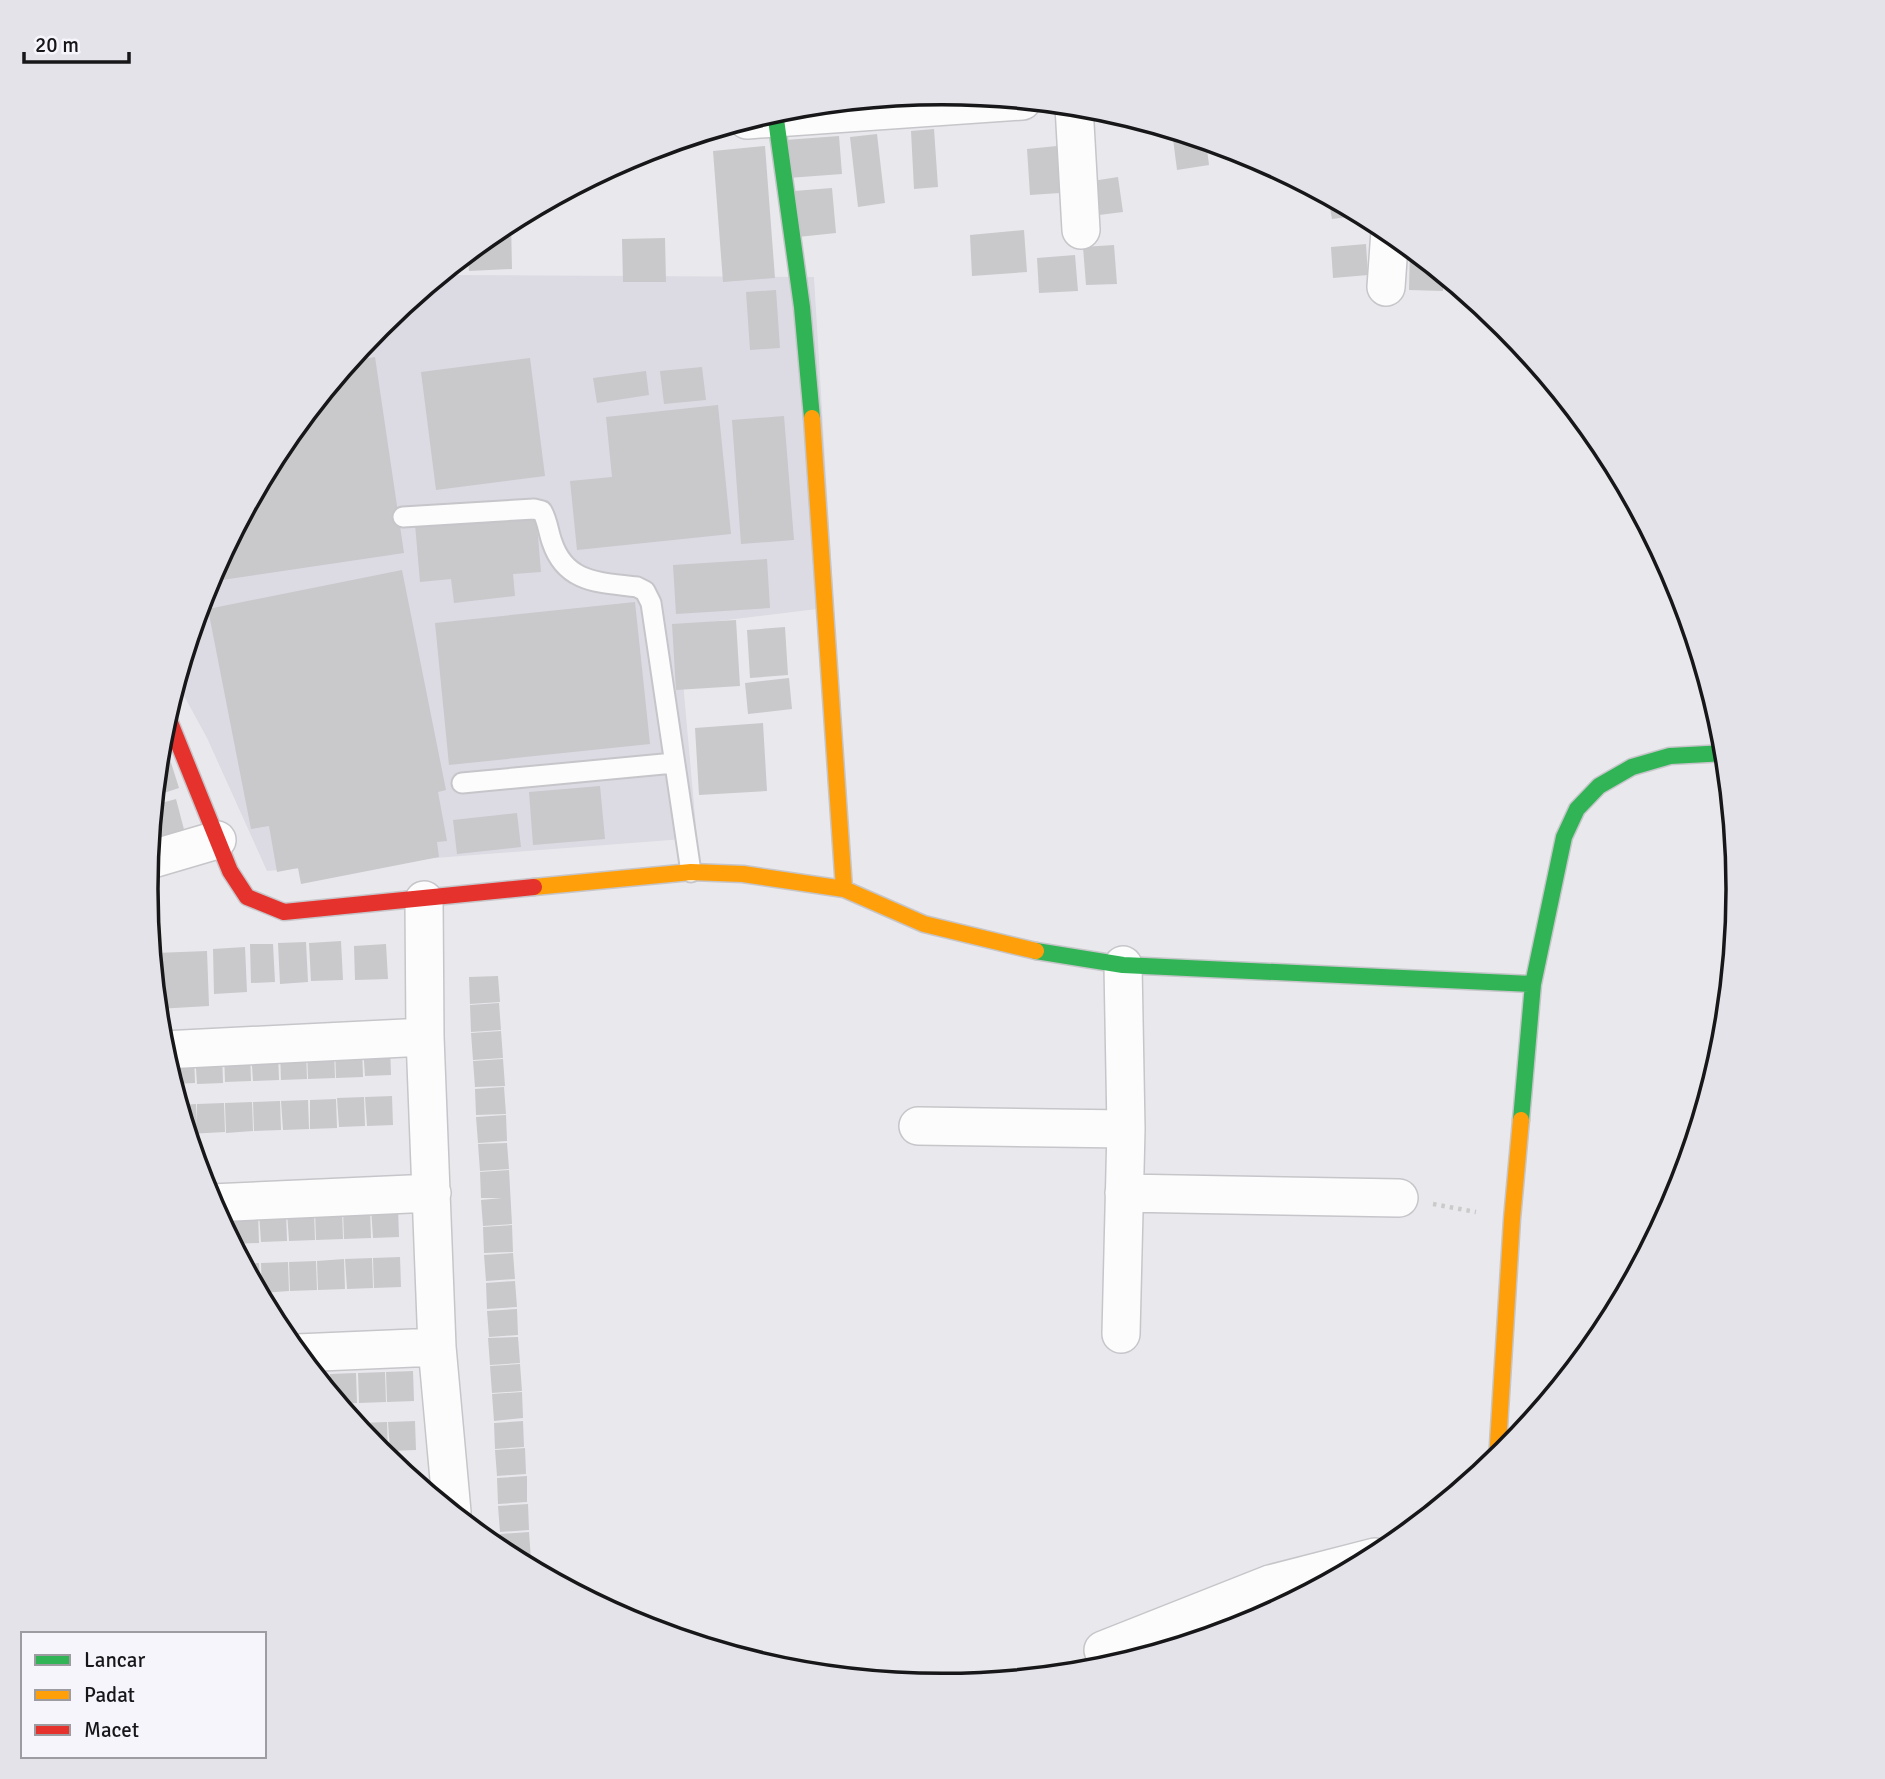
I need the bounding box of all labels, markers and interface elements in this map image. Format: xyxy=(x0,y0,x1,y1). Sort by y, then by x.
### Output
scale bar xyxy=(24,21,130,65)
text: 20 m xyxy=(35,32,79,58)
legend xyxy=(21,1632,266,1758)
text: Lancar xyxy=(84,1647,145,1673)
text: Padat xyxy=(84,1682,135,1708)
text: Macet xyxy=(84,1717,139,1743)

